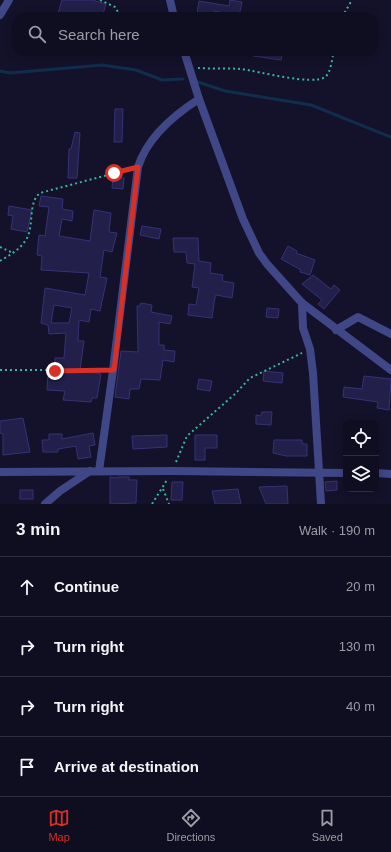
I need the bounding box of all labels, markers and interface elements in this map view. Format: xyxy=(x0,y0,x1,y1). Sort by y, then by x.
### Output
search box xyxy=(12,12,379,56)
icon: search xyxy=(26,23,48,45)
text: Search here xyxy=(58,26,140,43)
route start xyxy=(105,164,123,182)
route end xyxy=(46,362,64,380)
map controls xyxy=(343,420,379,492)
button: locate xyxy=(343,420,379,456)
button: layers xyxy=(343,456,379,492)
text: 3 min xyxy=(16,520,60,539)
text: Walk · 190 m xyxy=(299,523,375,538)
icon: ahead xyxy=(16,576,38,598)
text: Continue xyxy=(54,578,119,595)
text: 20 m xyxy=(346,579,375,594)
icon: right xyxy=(16,636,38,658)
text: Turn right xyxy=(54,638,124,655)
text: 130 m xyxy=(339,639,375,654)
icon: right xyxy=(16,696,38,718)
text: Turn right xyxy=(54,698,124,715)
text: 40 m xyxy=(346,699,375,714)
icon: arrive xyxy=(16,756,38,778)
text: Arrive at destination xyxy=(54,758,199,775)
tab: Map xyxy=(48,807,70,843)
tab: Directions xyxy=(166,807,215,843)
tab: Saved xyxy=(312,807,343,843)

